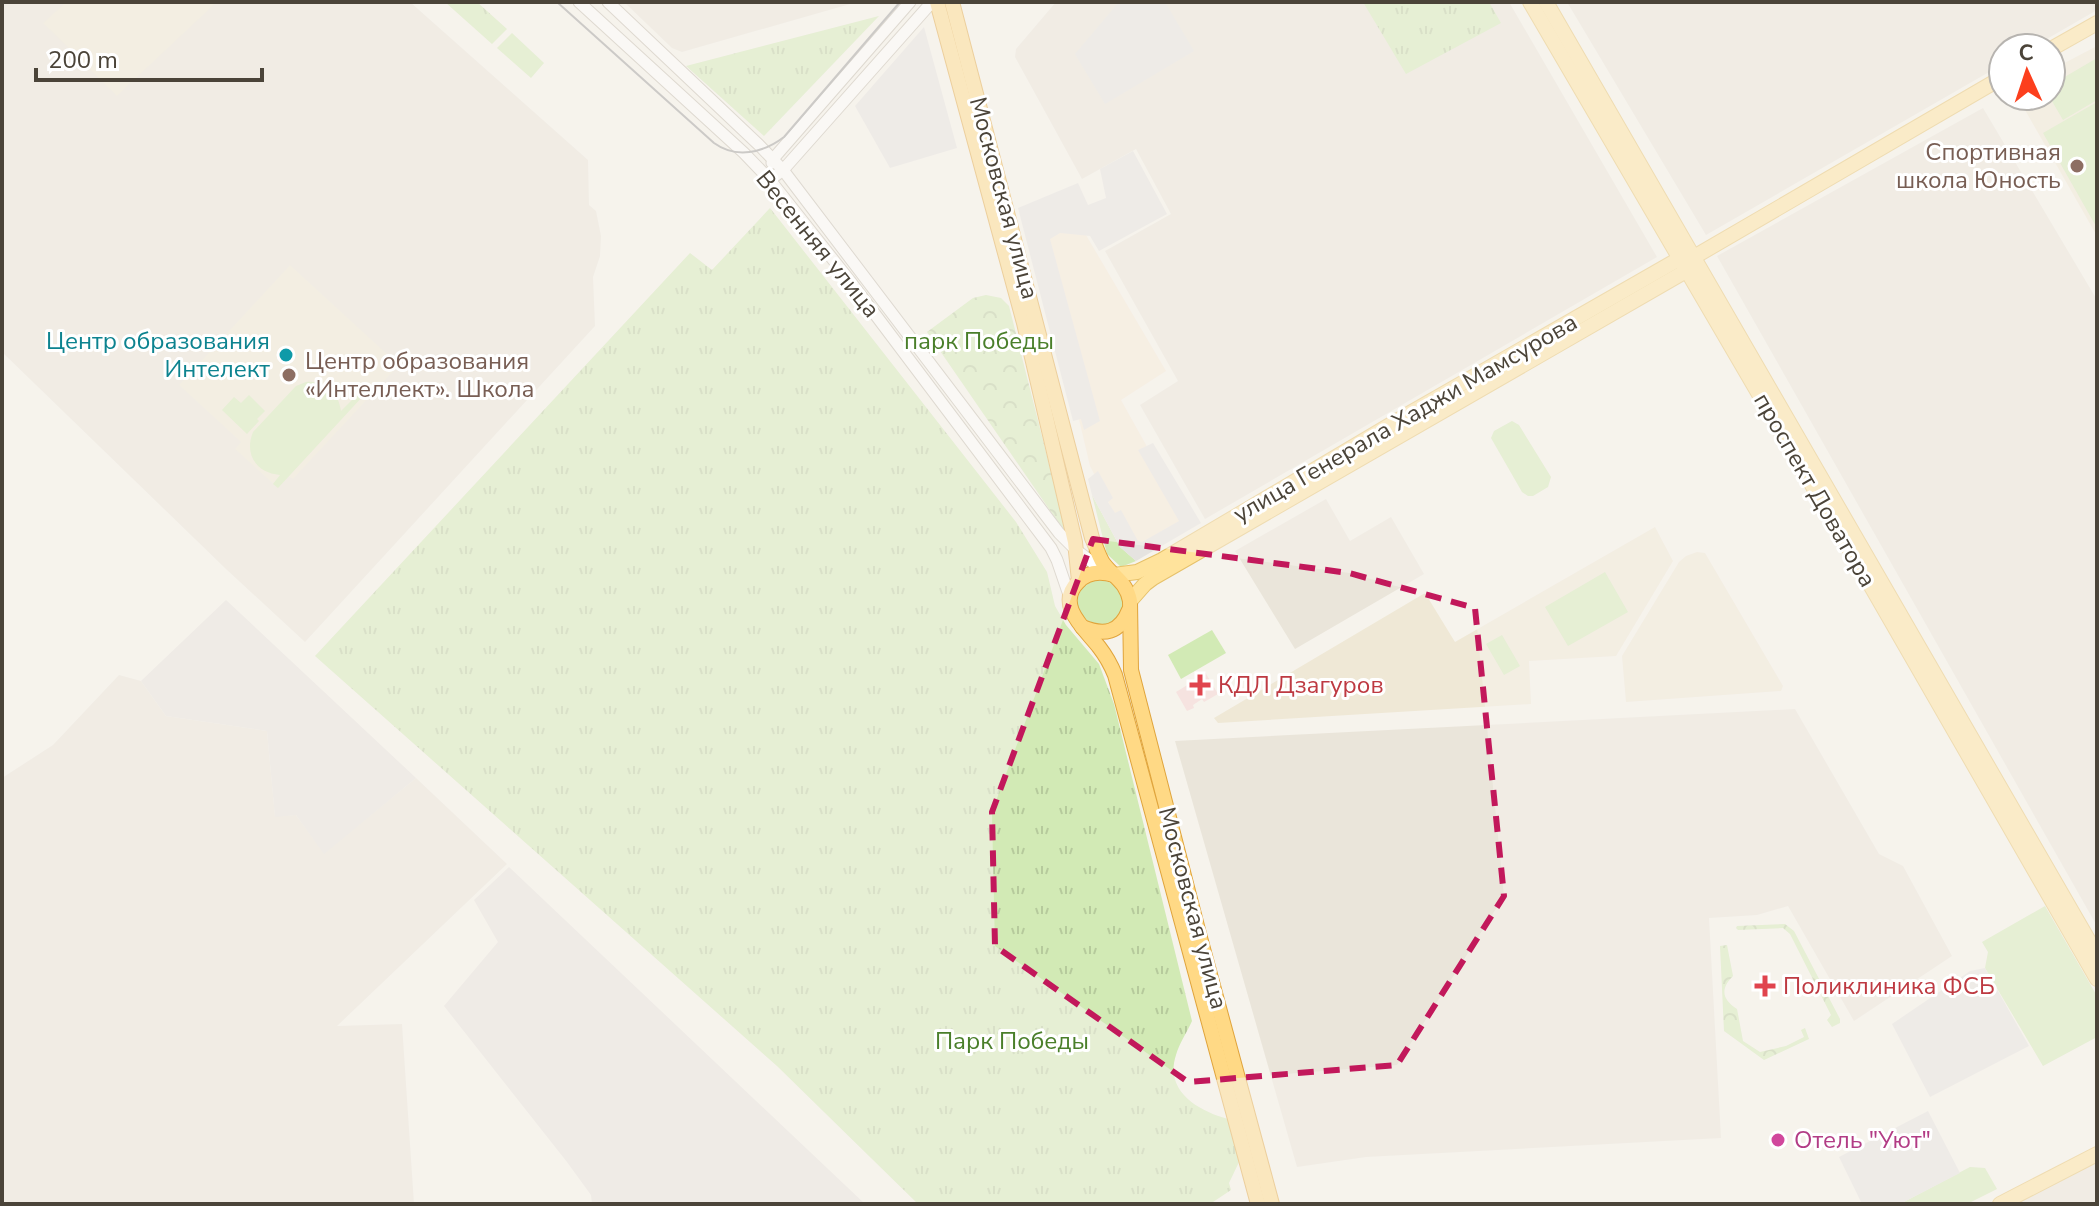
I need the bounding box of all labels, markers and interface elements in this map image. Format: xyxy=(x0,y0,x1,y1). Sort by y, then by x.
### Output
scale bar xyxy=(36,32,262,82)
north arrow xyxy=(1987,32,2067,112)
text: С xyxy=(2018,38,2034,68)
text: 200 m xyxy=(48,44,118,76)
street label: Московская улица xyxy=(962,94,1046,302)
place label: Спортивная школа Юность xyxy=(1896,136,2061,196)
marker: Спортивная школа Юность xyxy=(2068,157,2086,175)
street label: Весенняя улица xyxy=(749,164,887,324)
street label: улица Генерала Хаджи Мамсурова xyxy=(1227,306,1583,530)
place label: Центр образования Интелект xyxy=(46,325,270,385)
park label: парк Победы xyxy=(904,325,1054,357)
place label: Центр образования «Интеллект». Школа xyxy=(305,345,534,405)
marker: Центр образования Интелект xyxy=(277,346,295,364)
marker: Центр образования «Интеллект». Школа xyxy=(280,366,298,384)
street label: проспект Доватора xyxy=(1746,387,1884,593)
place label: КДЛ Дзагуров xyxy=(1218,669,1384,701)
marker: КДЛ Дзагуров xyxy=(1189,674,1211,696)
street label: Московская улица xyxy=(1151,804,1235,1012)
place label: Поликлиника ФСБ xyxy=(1783,970,1995,1002)
marker: Поликлиника ФСБ xyxy=(1754,975,1776,997)
park label: Парк Победы xyxy=(935,1025,1089,1057)
place label: Отель "Уют" xyxy=(1794,1124,1931,1156)
marker: Отель "Уют" xyxy=(1769,1131,1787,1149)

